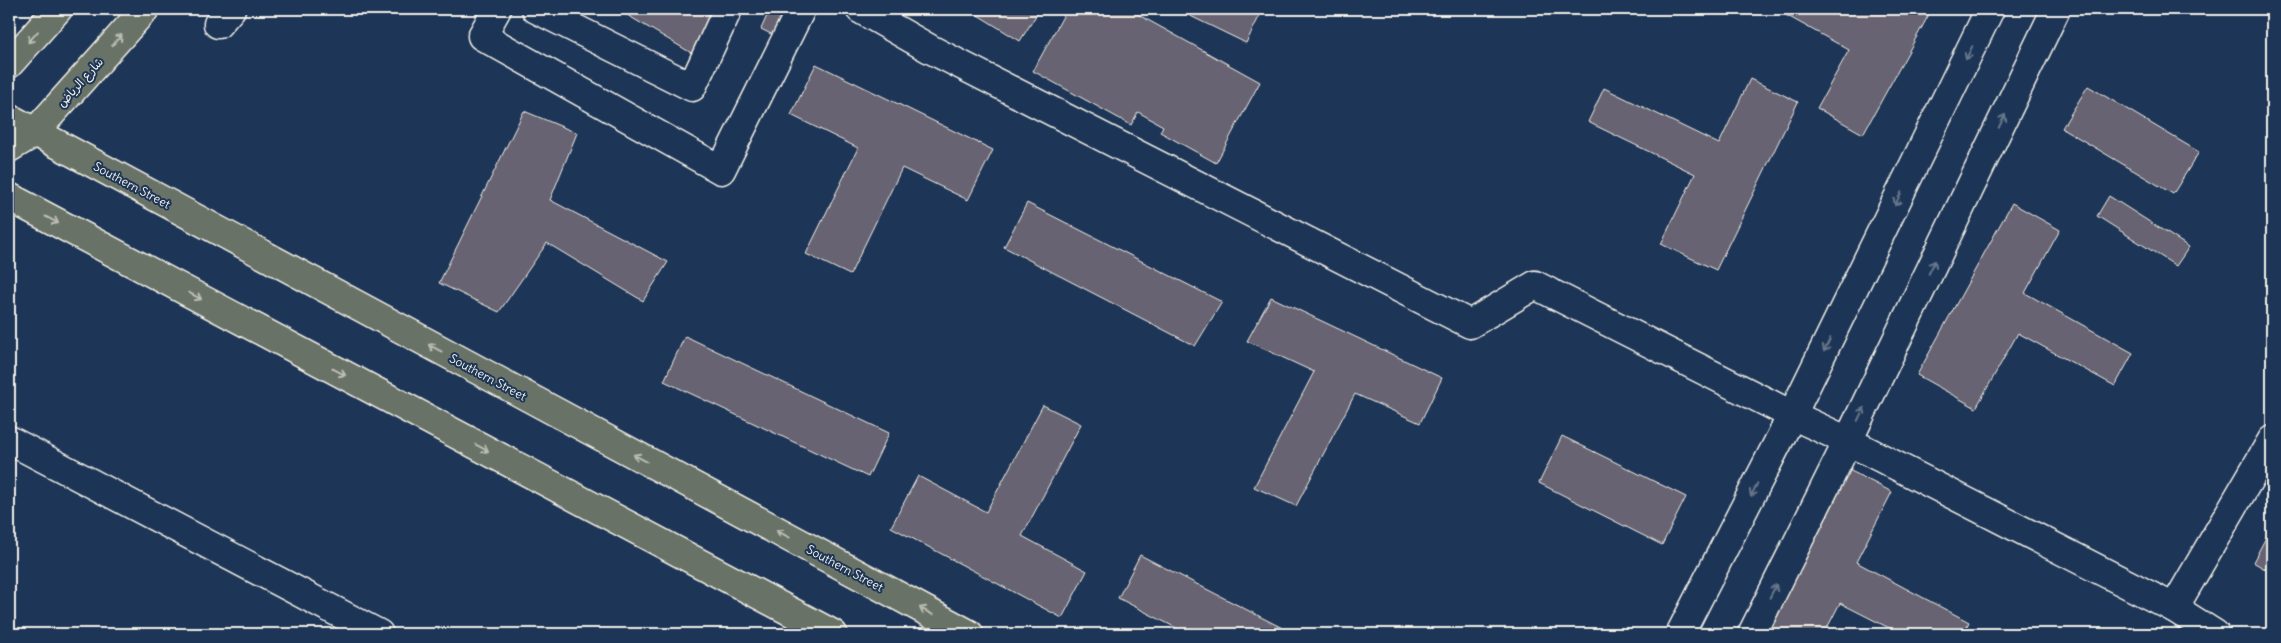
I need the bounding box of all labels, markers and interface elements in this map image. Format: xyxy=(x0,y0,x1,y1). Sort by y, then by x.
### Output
one-way arrow xyxy=(27,30,39,43)
one-way arrow xyxy=(111,34,122,47)
one-way arrow xyxy=(1964,45,1974,60)
street label: شارع الرياض xyxy=(54,54,108,111)
one-way arrow xyxy=(1998,114,2007,129)
street label: Southern Street xyxy=(91,159,173,211)
one-way arrow xyxy=(1893,191,1902,206)
one-way arrow xyxy=(44,215,59,225)
one-way arrow xyxy=(1928,260,1937,275)
one-way arrow xyxy=(188,291,203,301)
one-way arrow xyxy=(1822,337,1831,352)
one-way arrow xyxy=(427,343,442,353)
street label: Southern Street xyxy=(447,351,529,403)
one-way arrow xyxy=(331,368,346,377)
one-way arrow xyxy=(1857,407,1866,422)
one-way arrow xyxy=(475,443,490,453)
one-way arrow xyxy=(632,453,647,463)
one-way arrow xyxy=(1749,482,1758,497)
one-way arrow xyxy=(776,529,791,539)
street label: Southern Street xyxy=(804,542,886,594)
one-way arrow xyxy=(1768,583,1778,598)
one-way arrow xyxy=(919,606,934,615)

